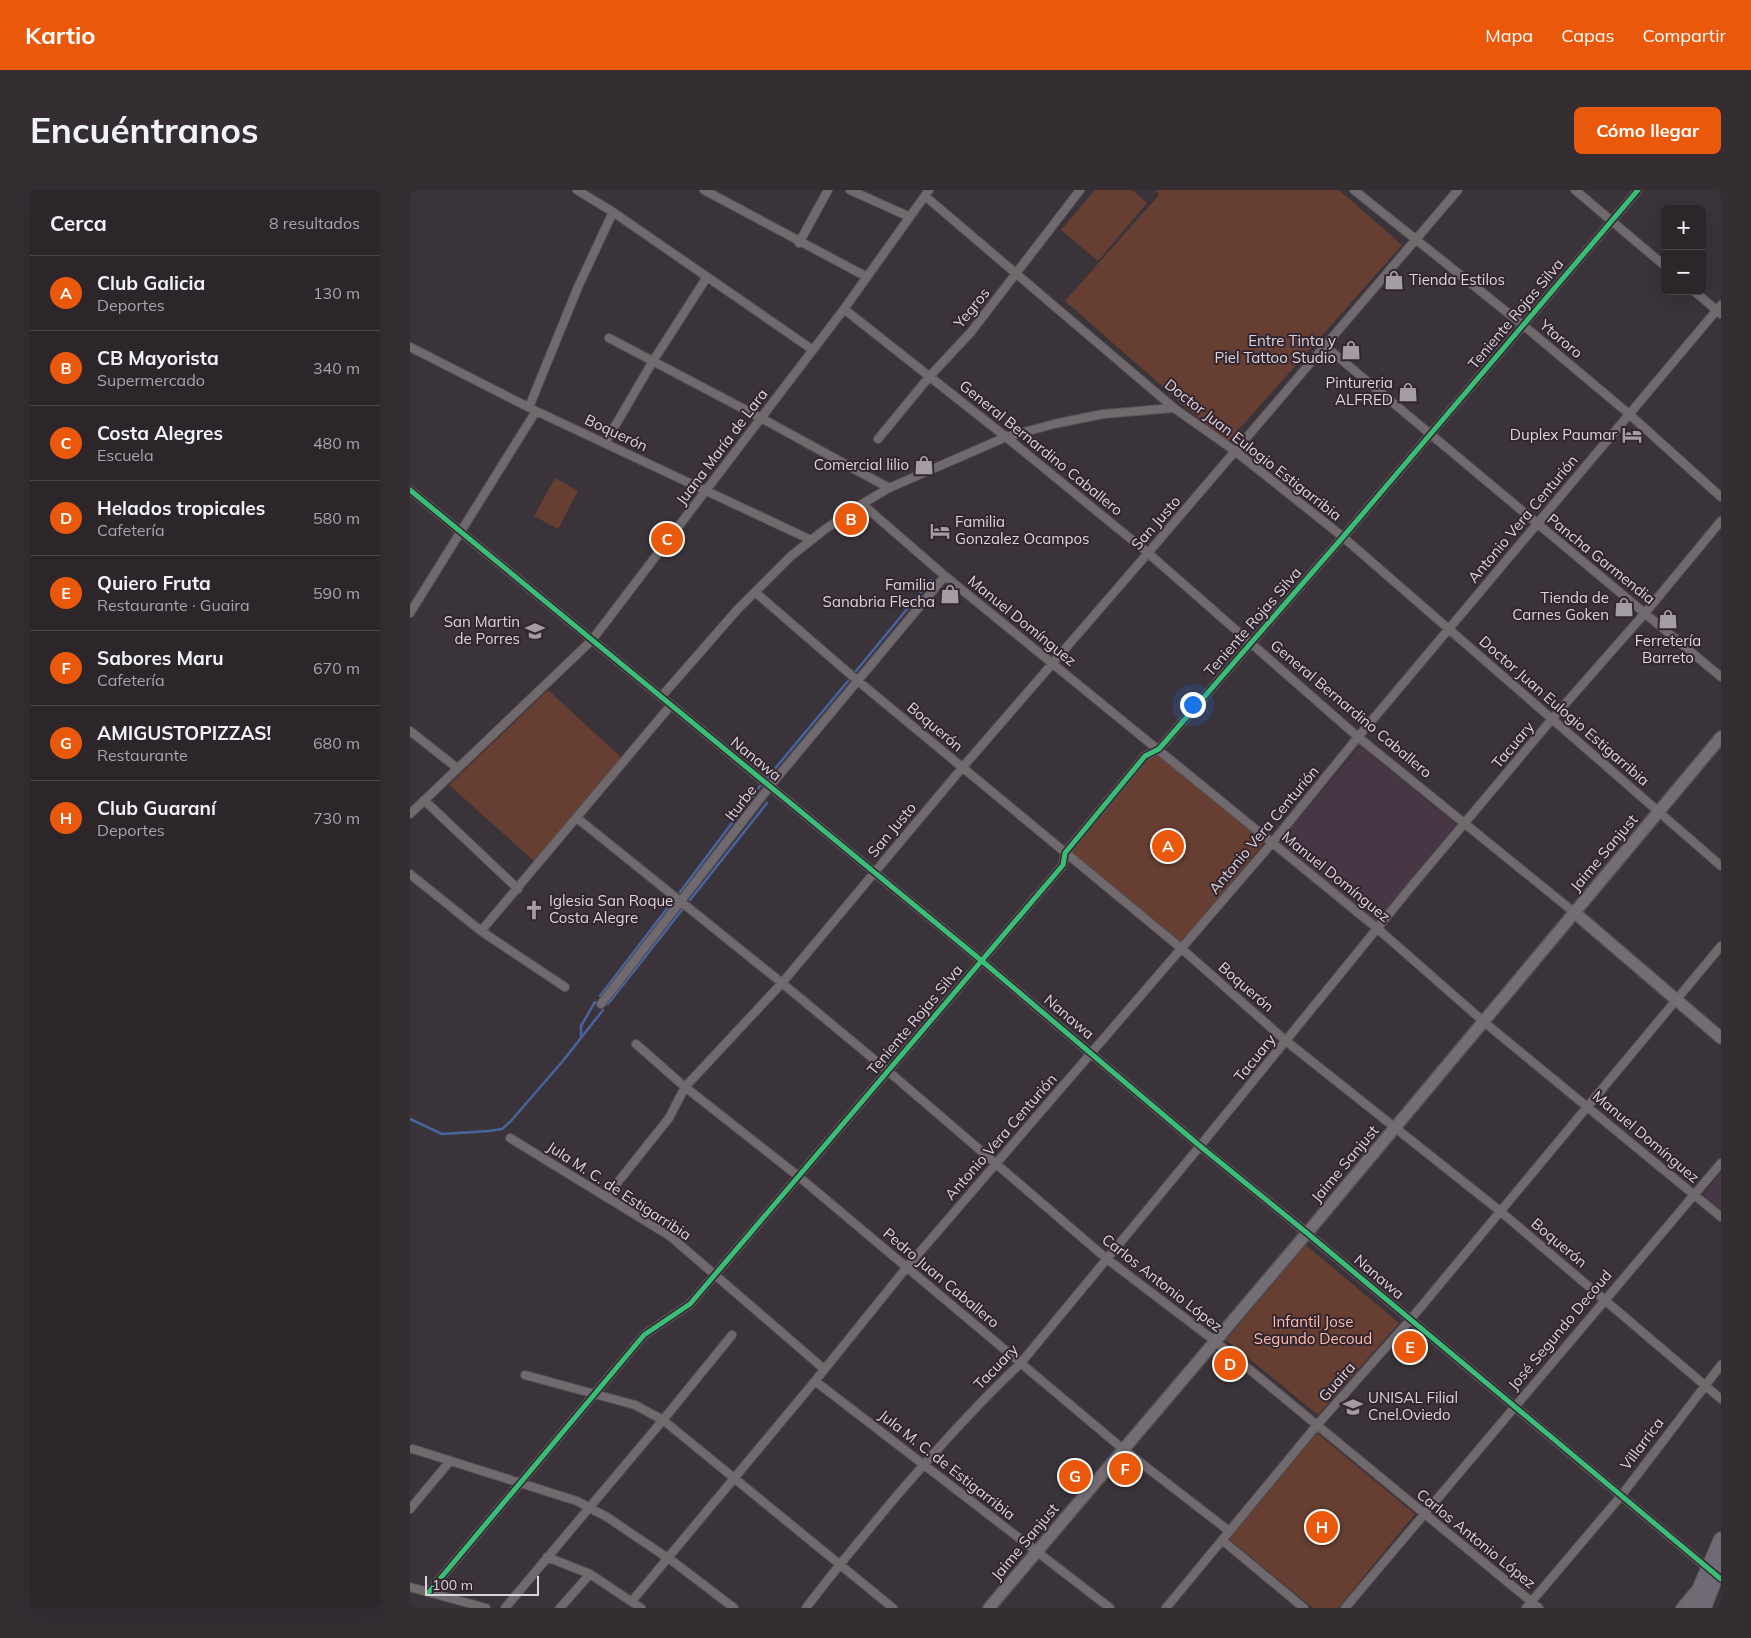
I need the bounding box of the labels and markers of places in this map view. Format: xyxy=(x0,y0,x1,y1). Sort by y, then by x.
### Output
shop icon: Tienda Estilos xyxy=(1383,269,1405,291)
place label: Tienda Estilos xyxy=(1409,270,1505,289)
place label: Entre Tinta y Piel Tattoo Studio xyxy=(1214,331,1336,367)
shop icon: Entre Tinta y Piel Tattoo Studio xyxy=(1340,339,1362,361)
place label: Pintureria ALFRED xyxy=(1325,373,1393,409)
shop icon: Pintureria ALFRED xyxy=(1397,381,1419,403)
hotel icon: Duplex Paumar xyxy=(1621,424,1643,446)
place label: Duplex Paumar xyxy=(1510,425,1618,444)
shop icon: Comercial lilio xyxy=(913,454,935,476)
place label: Comercial lilio xyxy=(814,455,909,474)
pin: B xyxy=(835,500,867,538)
place label: Familia Gonzalez Ocampos xyxy=(955,512,1090,548)
pin: C xyxy=(651,520,683,558)
hotel icon: Familia Gonzalez Ocampos xyxy=(929,520,951,542)
place label: Familia Sanabria Flecha xyxy=(823,575,935,611)
shop icon: Familia Sanabria Flecha xyxy=(939,583,961,605)
place label: Tienda de Carnes Goken xyxy=(1512,588,1609,624)
shop icon: Tienda de Carnes Goken xyxy=(1613,596,1635,618)
shop icon: Ferretería Barreto xyxy=(1657,608,1679,630)
place label: San Martin de Porres xyxy=(444,612,520,648)
school or university icon: San Martin de Porres xyxy=(524,620,546,642)
place label: Ferretería Barreto xyxy=(1635,631,1701,667)
pin: A xyxy=(1152,827,1184,865)
place label: Iglesia San Roque Costa Alegre xyxy=(549,891,673,927)
church icon: Iglesia San Roque Costa Alegre xyxy=(523,899,545,921)
pin: E xyxy=(1394,1328,1426,1366)
pin: D xyxy=(1214,1345,1246,1383)
place label: UNISAL Filial Cnel.Oviedo xyxy=(1368,1388,1458,1424)
school or university icon: UNISAL Filial Cnel.Oviedo xyxy=(1342,1396,1364,1418)
pin: F xyxy=(1109,1450,1141,1488)
pin: G xyxy=(1059,1457,1091,1495)
pin: H xyxy=(1306,1508,1338,1546)

